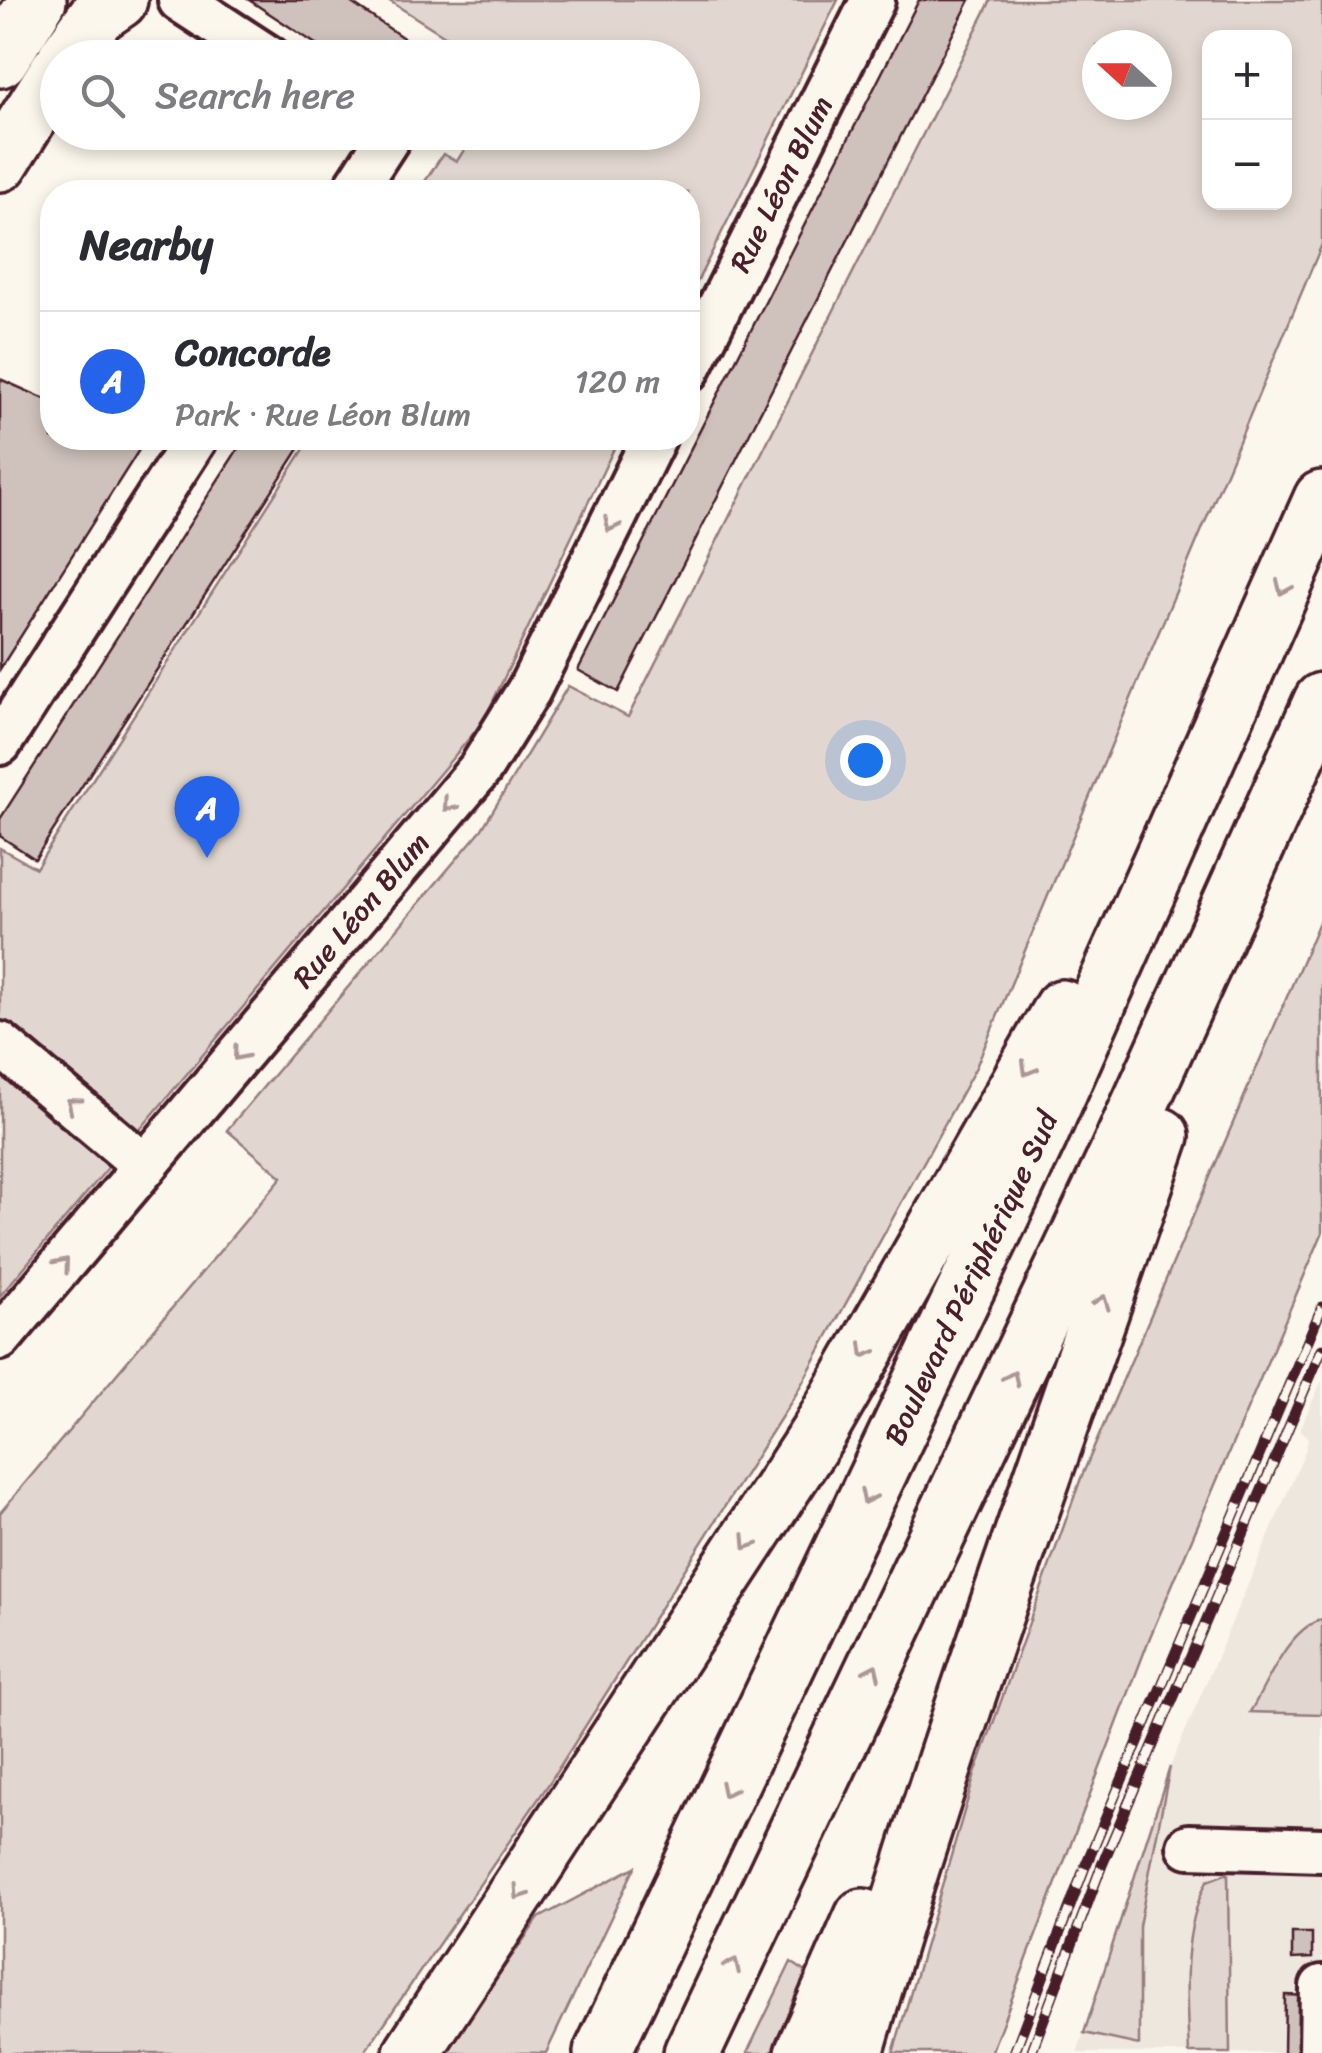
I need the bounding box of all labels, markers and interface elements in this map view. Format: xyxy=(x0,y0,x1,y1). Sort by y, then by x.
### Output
north arrow xyxy=(1082,30,1172,120)
map controls xyxy=(1202,30,1292,210)
button: + xyxy=(1202,30,1292,120)
search box xyxy=(40,40,700,150)
text: Search here xyxy=(155,62,355,129)
icon: search xyxy=(75,68,130,123)
street label: Rue Léon Blum xyxy=(714,86,848,282)
button: − xyxy=(1202,120,1292,210)
text: Nearby xyxy=(80,208,213,282)
text: Concorde xyxy=(175,319,331,386)
text: A xyxy=(102,353,123,410)
text: 120 m xyxy=(575,353,660,410)
text: Park · Rue Léon Blum xyxy=(175,386,471,443)
one-way arrow xyxy=(603,515,623,533)
one-way arrow xyxy=(1275,578,1295,596)
your location xyxy=(840,735,891,786)
pin: A xyxy=(174,776,240,858)
one-way arrow xyxy=(442,793,460,812)
street label: Rue Léon Blum xyxy=(278,819,444,1001)
one-way arrow xyxy=(233,1042,251,1060)
one-way arrow xyxy=(1020,1058,1040,1076)
one-way arrow xyxy=(66,1098,84,1116)
street label: Boulevard Périphérique Sud xyxy=(868,1101,1075,1455)
one-way arrow xyxy=(51,1257,69,1275)
one-way arrow xyxy=(1090,1294,1111,1311)
one-way arrow xyxy=(859,1340,878,1358)
one-way arrow xyxy=(1000,1370,1020,1388)
one-way arrow xyxy=(859,1487,879,1505)
one-way arrow xyxy=(741,1532,760,1550)
one-way arrow xyxy=(860,1663,880,1681)
one-way arrow xyxy=(719,1780,739,1798)
one-way arrow xyxy=(514,1881,532,1900)
one-way arrow xyxy=(721,1957,741,1975)

